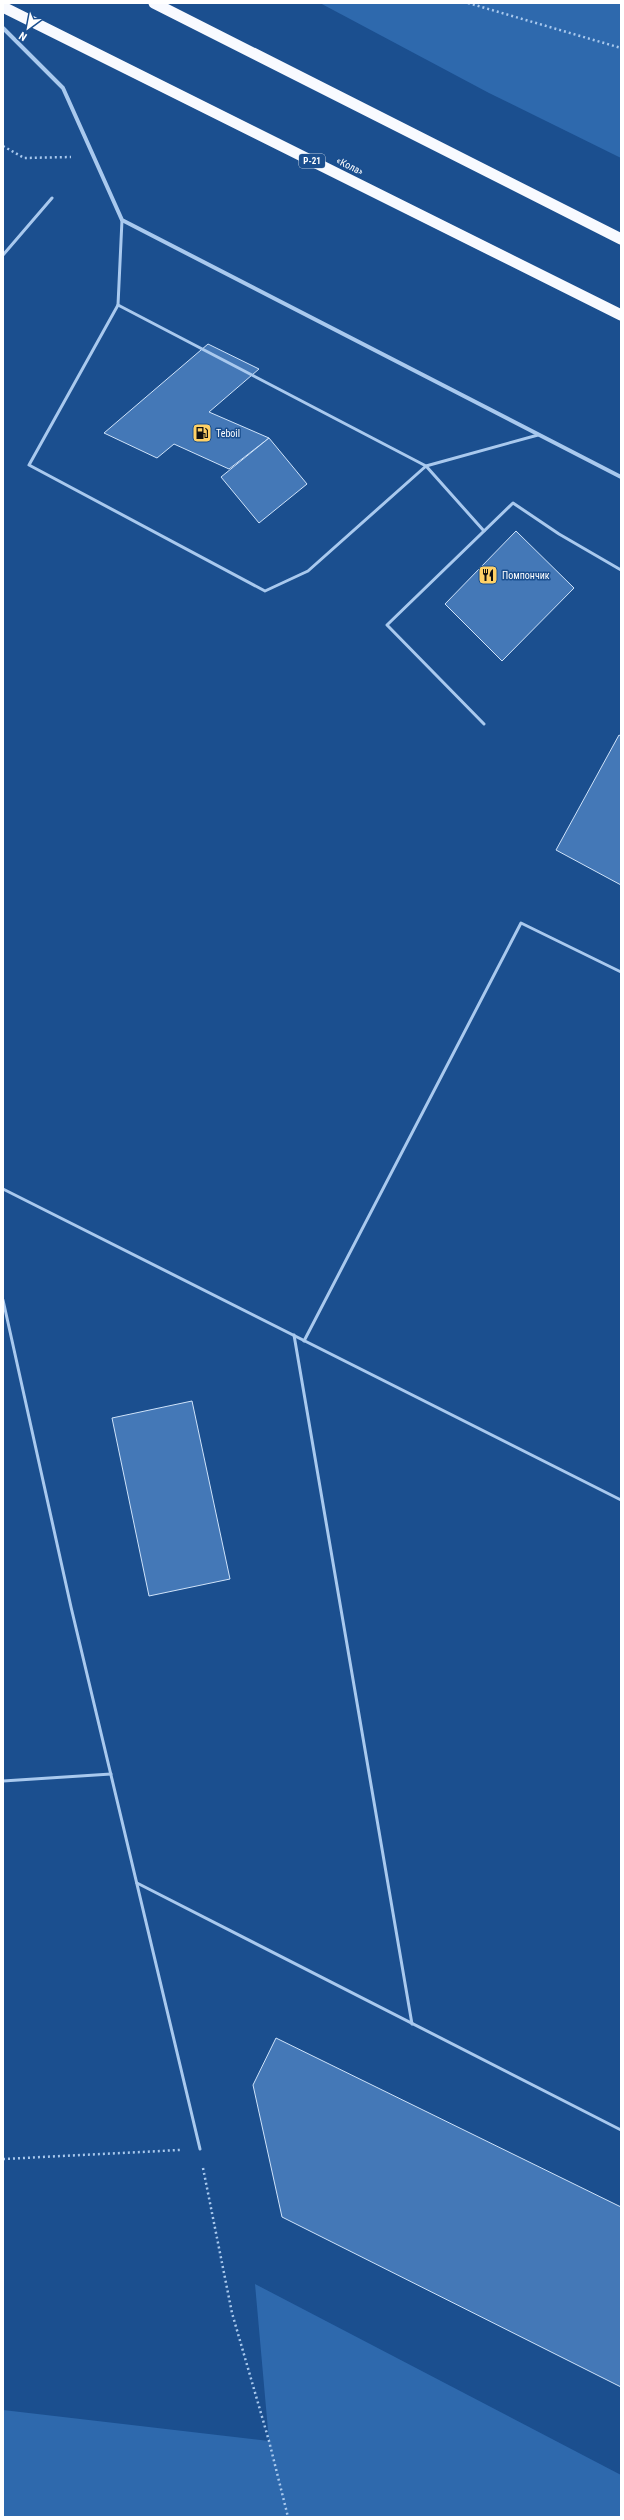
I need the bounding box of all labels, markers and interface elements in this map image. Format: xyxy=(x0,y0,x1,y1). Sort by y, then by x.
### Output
north arrow xyxy=(8,8,48,48)
text: N xyxy=(16,29,29,43)
road number: Р-21 xyxy=(299,154,325,168)
street label: «Кола» xyxy=(335,155,365,177)
fuel station icon: Teboil xyxy=(191,422,213,444)
place label: Teboil xyxy=(216,428,240,439)
restaurant icon: Помпончик xyxy=(477,564,499,586)
place label: Помпончик xyxy=(502,570,550,581)

